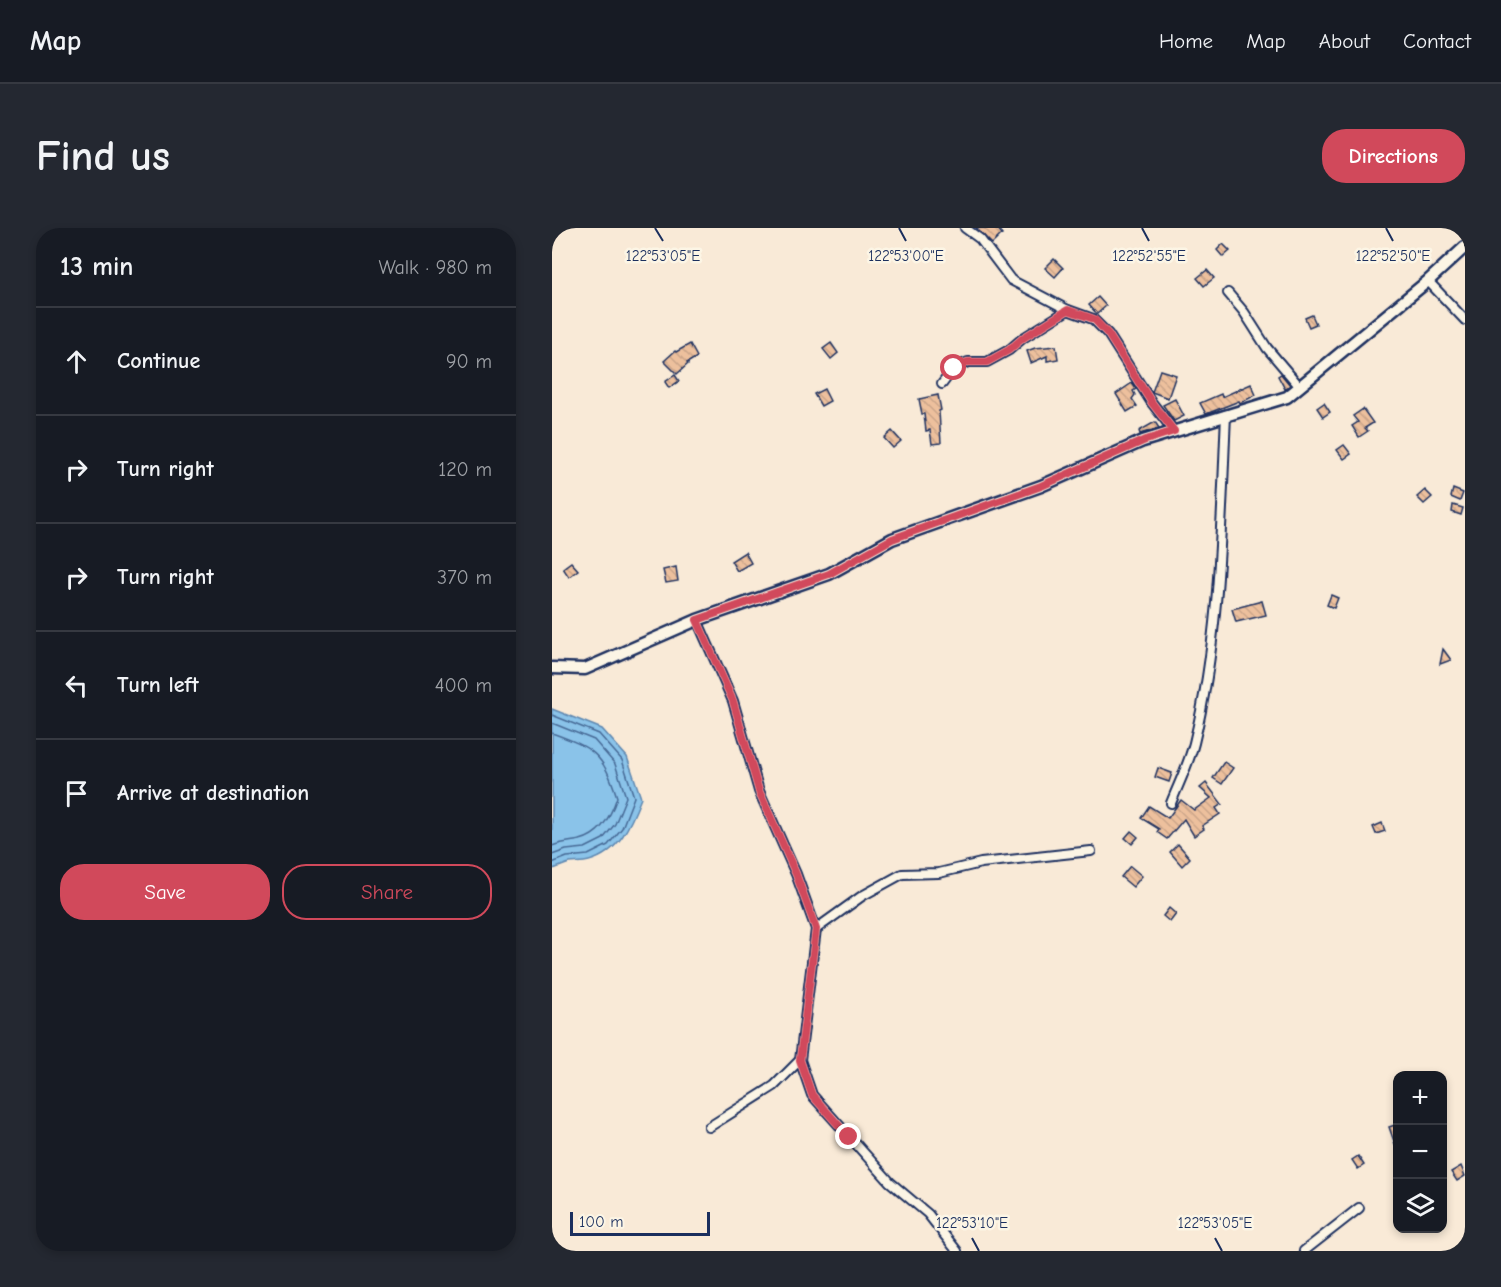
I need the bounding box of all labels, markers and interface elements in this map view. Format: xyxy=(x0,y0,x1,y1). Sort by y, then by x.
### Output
text: Map xyxy=(30,25,81,57)
text: Home xyxy=(1159,29,1213,53)
text: Map xyxy=(1246,29,1286,53)
text: About xyxy=(1319,29,1370,53)
text: Contact xyxy=(1403,29,1471,53)
button: Directions xyxy=(1322,129,1465,183)
text: Find us xyxy=(36,132,170,181)
text: 122°53'05"E xyxy=(626,247,700,265)
text: 122°53'00"E xyxy=(868,247,944,265)
text: 122°52'55"E xyxy=(1112,247,1186,265)
text: 122°52'50"E xyxy=(1356,247,1430,265)
text: 13 min xyxy=(60,252,133,282)
text: Walk · 980 m xyxy=(378,256,492,279)
icon: ahead xyxy=(60,345,93,378)
text: Continue xyxy=(117,348,200,374)
text: 90 m xyxy=(446,350,492,373)
route start xyxy=(940,354,966,380)
icon: right xyxy=(60,453,93,486)
text: Turn right xyxy=(117,456,214,482)
text: 120 m xyxy=(438,458,492,481)
icon: right xyxy=(60,561,93,594)
text: Turn right xyxy=(117,564,214,590)
text: 370 m xyxy=(437,566,492,589)
icon: left xyxy=(60,669,93,702)
text: Turn left xyxy=(117,672,199,698)
text: 400 m xyxy=(435,674,492,697)
icon: arrive xyxy=(60,777,93,810)
text: Arrive at destination xyxy=(117,780,309,806)
button: Save xyxy=(60,864,270,920)
button: Share xyxy=(282,864,492,920)
map controls xyxy=(1393,1071,1447,1233)
button: + xyxy=(1393,1071,1447,1125)
route end xyxy=(835,1123,861,1149)
button: − xyxy=(1393,1125,1447,1179)
button: layers xyxy=(1393,1179,1447,1233)
scale bar xyxy=(570,1209,710,1236)
text: 100 m xyxy=(579,1213,623,1231)
text: 122°53'10"E xyxy=(936,1214,1008,1232)
text: 122°53'05"E xyxy=(1178,1214,1252,1232)

